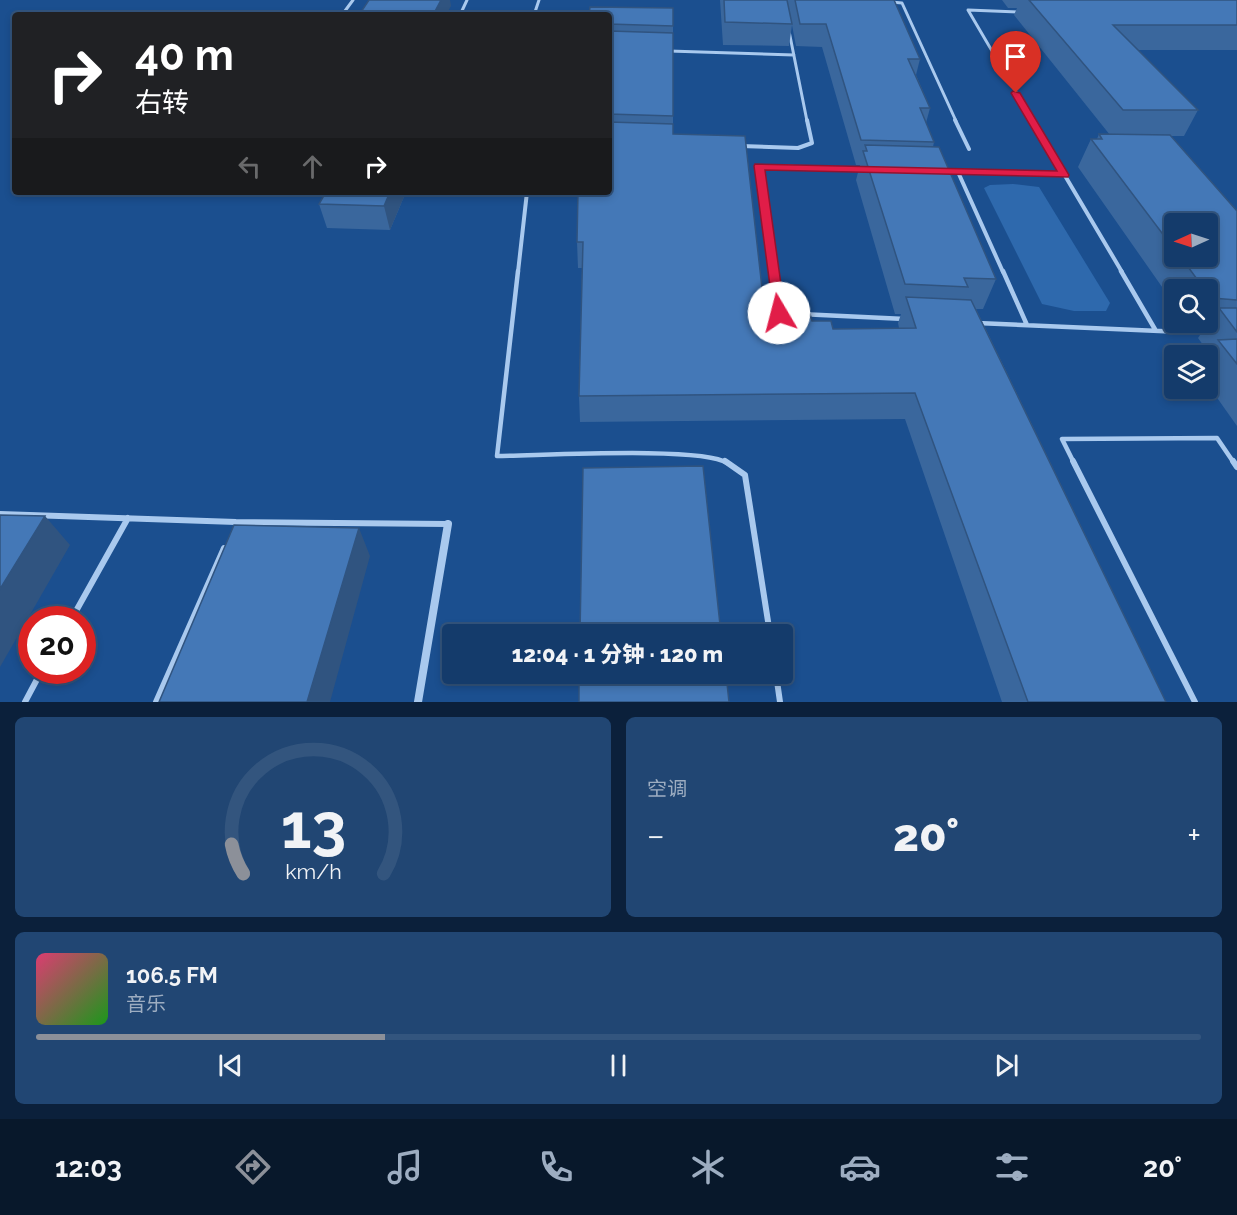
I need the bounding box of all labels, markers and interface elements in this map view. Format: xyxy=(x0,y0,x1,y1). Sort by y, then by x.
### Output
text: 40 m xyxy=(135,31,234,80)
pin xyxy=(990,31,1041,93)
icon: right xyxy=(36,36,114,114)
icon: arrive xyxy=(999,40,1032,73)
text: 右转 xyxy=(135,87,189,118)
icon: left xyxy=(233,150,266,183)
icon: ahead xyxy=(296,150,329,183)
icon: right xyxy=(359,150,392,183)
north arrow xyxy=(1164,213,1218,267)
map controls xyxy=(1164,213,1218,399)
button: search xyxy=(1164,279,1218,333)
position arrow xyxy=(747,281,811,345)
button: layers xyxy=(1164,345,1218,399)
speed limit sign: 20 xyxy=(18,606,96,684)
text: 12:04 · 1 分钟 · 120 m xyxy=(512,641,723,667)
text: 空调 xyxy=(647,777,687,801)
text: 13 xyxy=(280,789,346,863)
text: 20° xyxy=(893,809,959,862)
text: − xyxy=(647,816,665,855)
text: + xyxy=(1187,816,1201,855)
text: km/h xyxy=(285,859,341,884)
text: 106.5 FM xyxy=(126,962,218,988)
text: 音乐 xyxy=(126,992,166,1016)
icon: previous xyxy=(214,1049,247,1082)
icon: pause xyxy=(602,1049,635,1082)
icon: next xyxy=(990,1049,1023,1082)
icon: directions xyxy=(232,1146,274,1188)
icon: music xyxy=(384,1146,426,1188)
icon: phone xyxy=(535,1146,577,1188)
icon: climate xyxy=(687,1146,729,1188)
icon: car xyxy=(839,1146,881,1188)
icon: filters xyxy=(991,1146,1033,1188)
text: 12:03 xyxy=(55,1152,122,1183)
text: 20° xyxy=(1143,1152,1182,1183)

